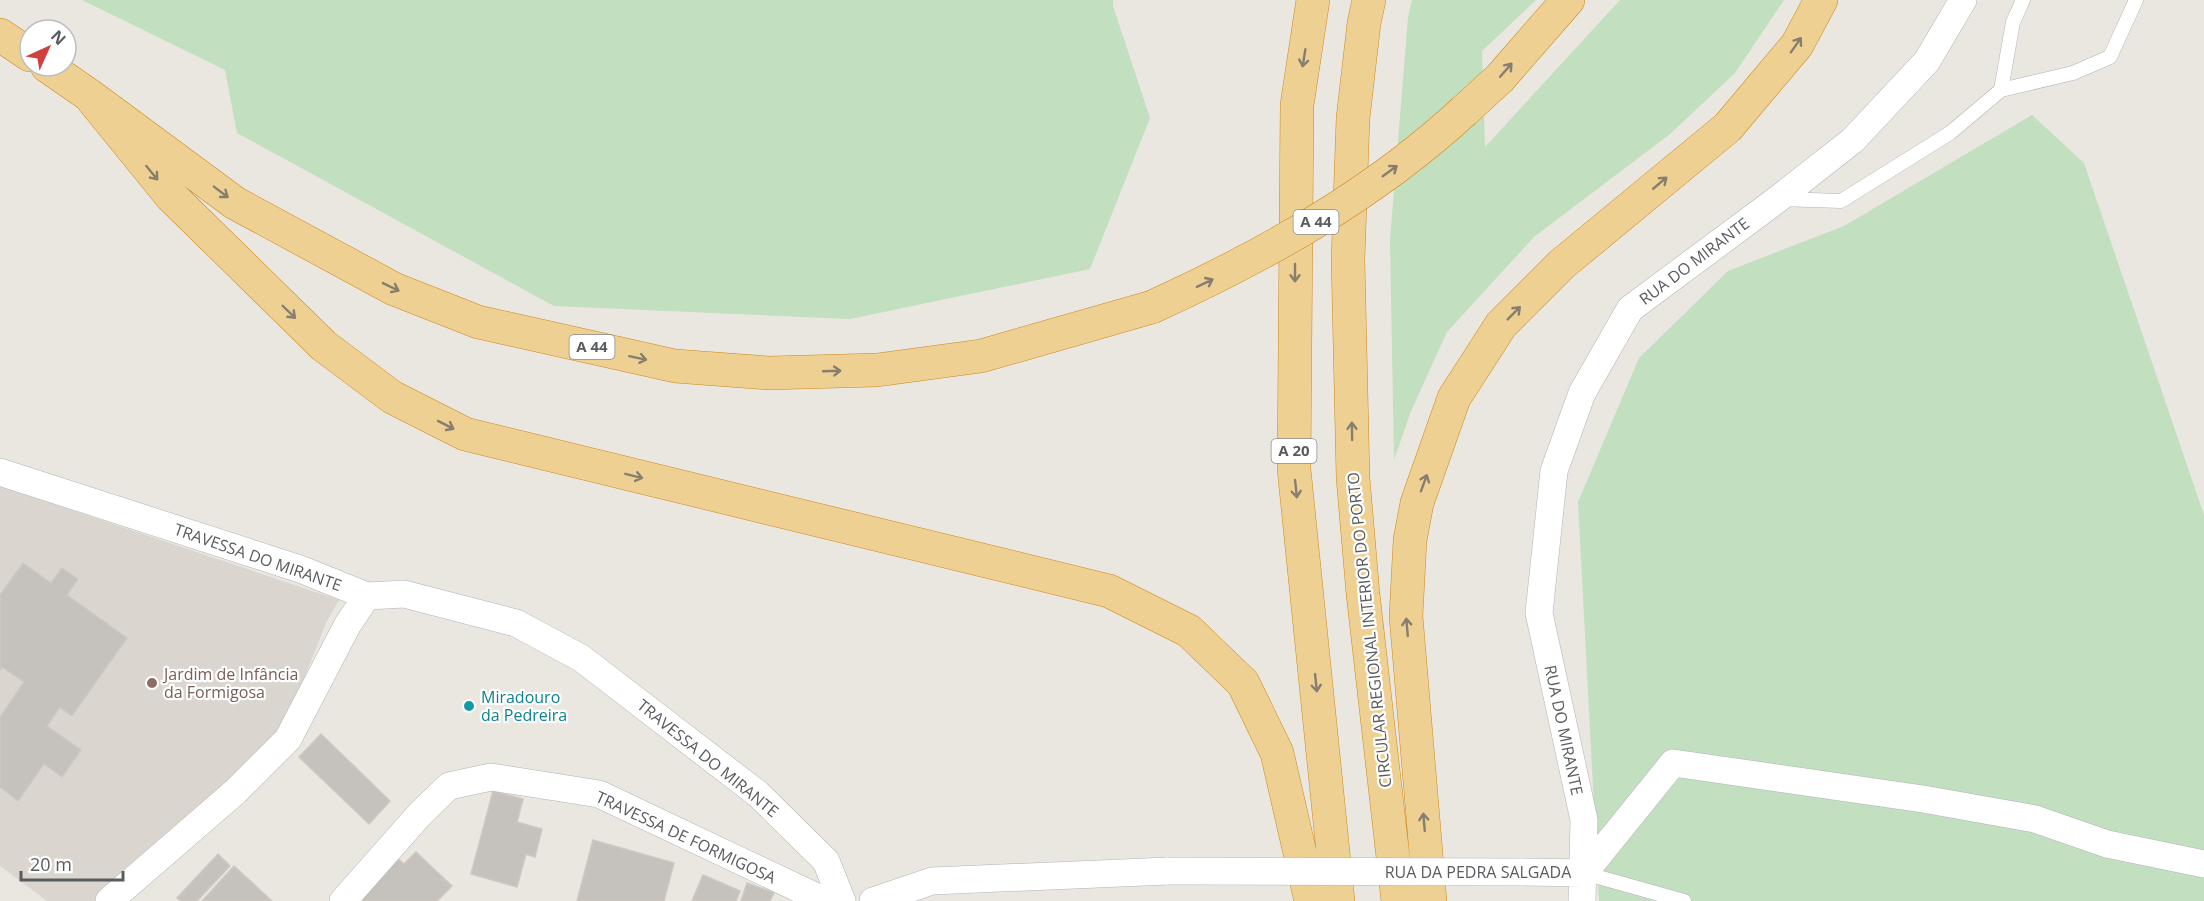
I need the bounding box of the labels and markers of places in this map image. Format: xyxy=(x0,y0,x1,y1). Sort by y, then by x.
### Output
place label: Jardim de Infância da Formigosa xyxy=(162,663,298,703)
marker: Jardim de Infância da Formigosa xyxy=(145,676,159,690)
place label: Miradouro da Pedreira xyxy=(481,686,567,726)
marker: Miradouro da Pedreira xyxy=(462,699,476,713)

